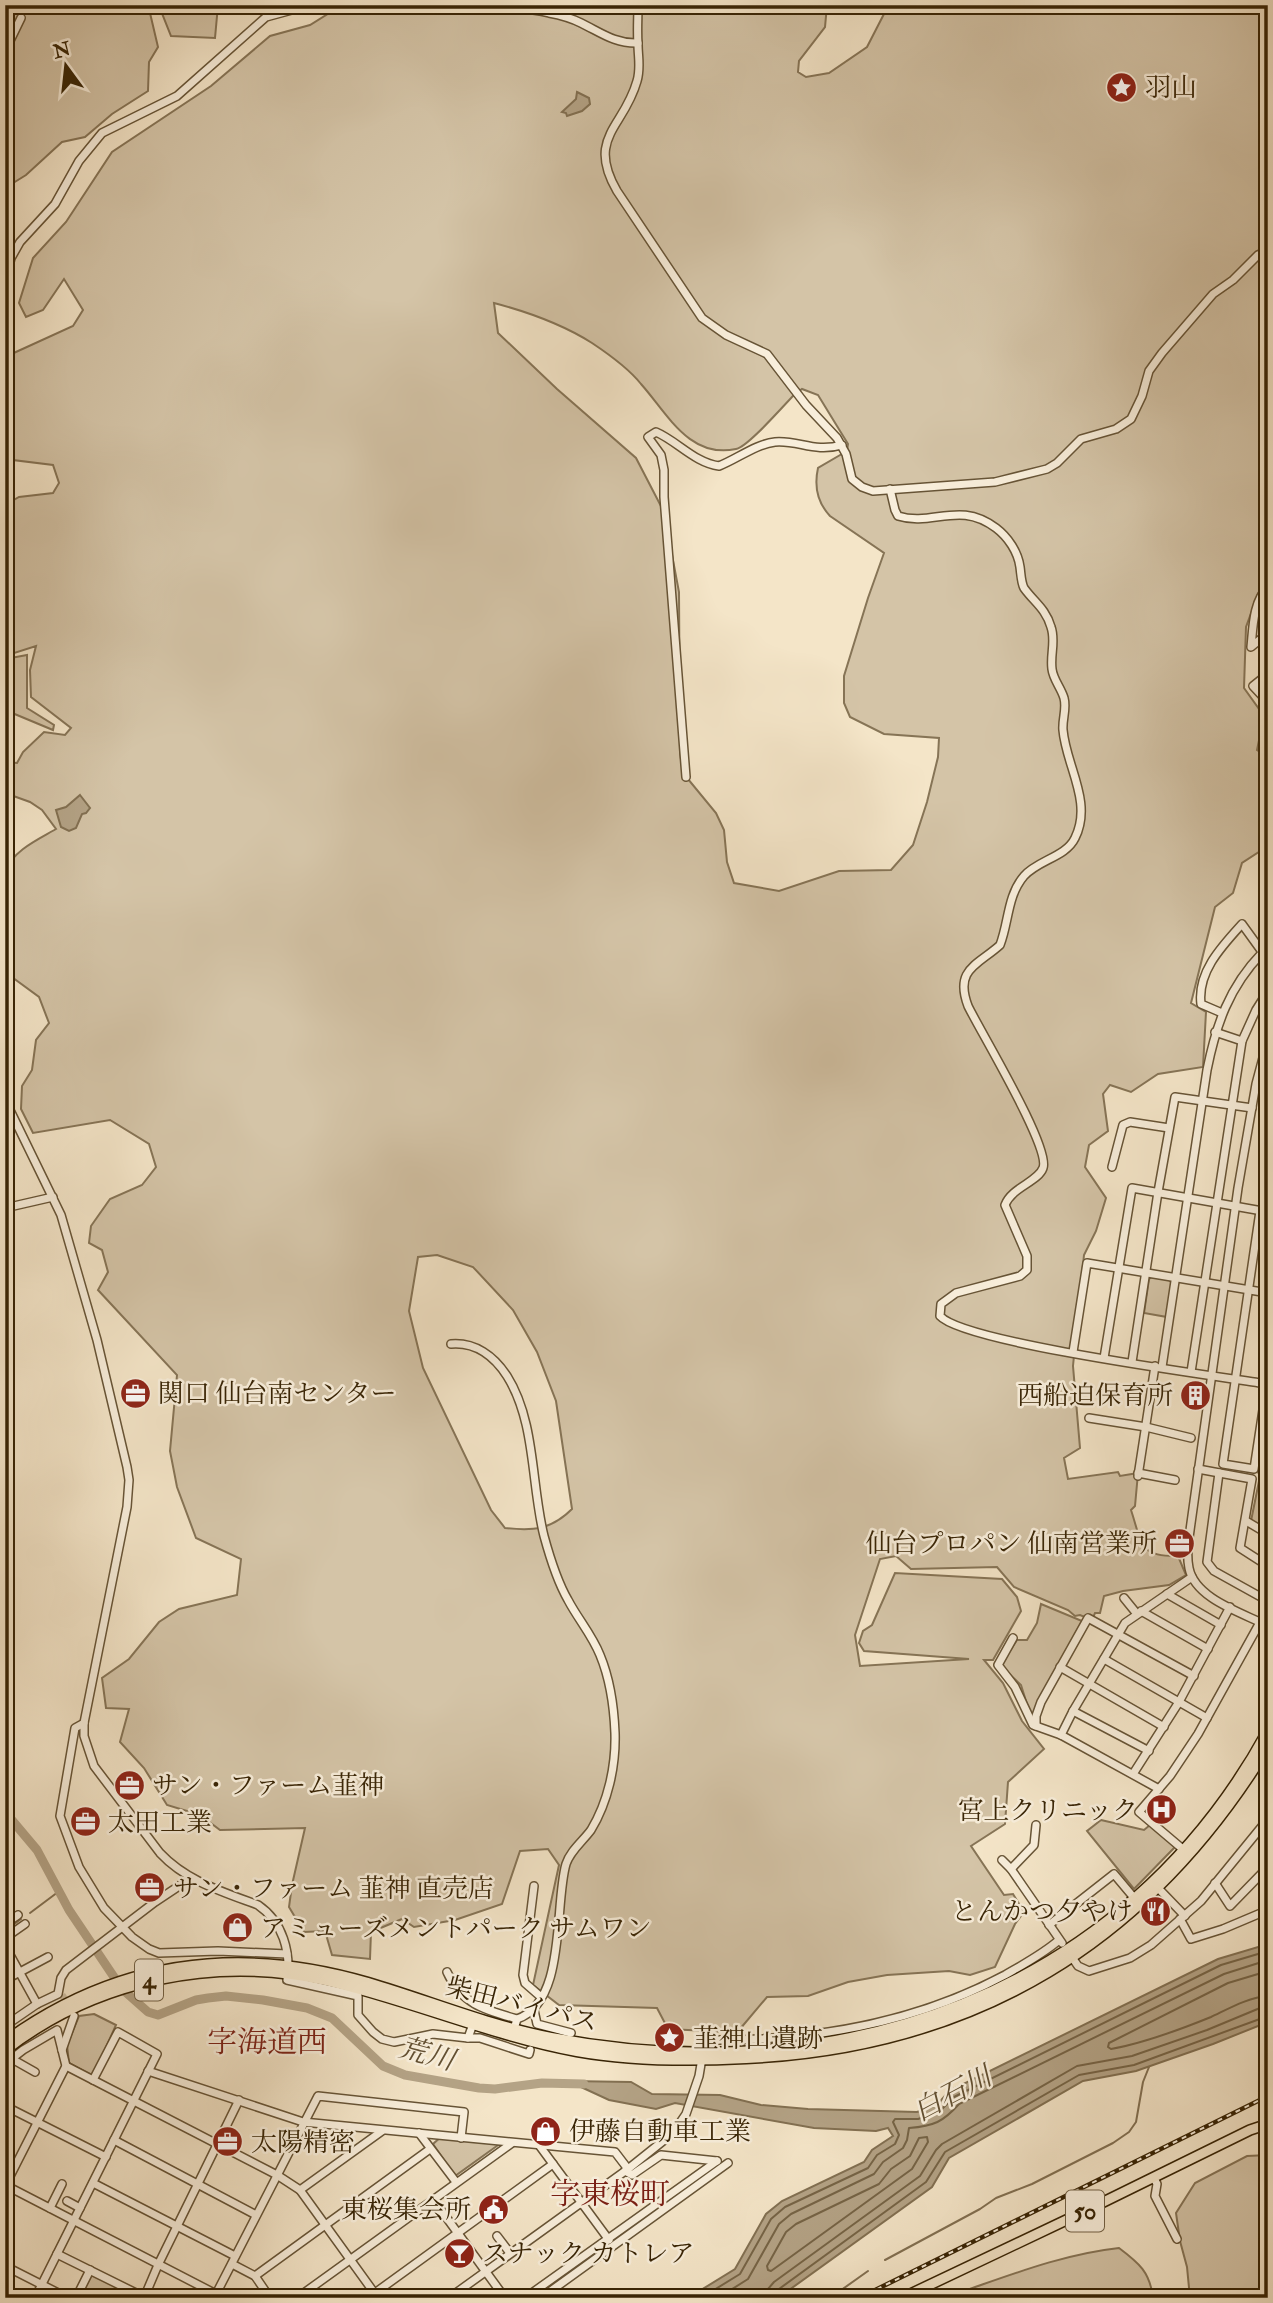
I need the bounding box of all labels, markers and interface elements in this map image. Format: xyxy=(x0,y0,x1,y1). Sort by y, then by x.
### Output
north arrow xyxy=(32,32,102,102)
text: N xyxy=(50,36,74,65)
place icon: 羽山 xyxy=(1105,70,1139,104)
place label: 羽山 xyxy=(1145,72,1197,104)
office icon: 関口 仙台南センター xyxy=(118,1376,152,1410)
place label: 関口 仙台南センター xyxy=(158,1378,396,1410)
building icon: 西船迫保育所 xyxy=(1179,1378,1213,1412)
place label: 西船迫保育所 xyxy=(1017,1380,1173,1412)
office icon: 仙台プロパン 仙南営業所 xyxy=(1163,1526,1197,1560)
place label: 仙台プロパン 仙南営業所 xyxy=(866,1528,1157,1560)
office icon: サン・ファーム韮神 xyxy=(112,1768,146,1802)
place label: サン・ファーム韮神 xyxy=(152,1770,384,1802)
hospital icon: 宮上クリニック xyxy=(1144,1793,1178,1827)
place label: 宮上クリニック xyxy=(958,1795,1138,1827)
office icon: 太田工業 xyxy=(68,1805,102,1839)
place label: 太田工業 xyxy=(108,1807,212,1839)
office icon: サン・ファーム 韮神 直売店 xyxy=(133,1871,167,1905)
place label: サン・ファーム 韮神 直売店 xyxy=(173,1873,494,1905)
restaurant icon: とんかつ夕やけ xyxy=(1139,1894,1173,1928)
place label: とんかつ夕やけ xyxy=(951,1896,1133,1928)
shop icon: アミューズメントパーク サムワン xyxy=(220,1911,254,1945)
place label: アミューズメントパーク サムワン xyxy=(260,1913,652,1945)
road number: 4 xyxy=(135,1959,163,2000)
street label: 柴田バイパス xyxy=(442,1971,601,2039)
place icon: 韮神山遺跡 xyxy=(653,2021,687,2055)
place label: 韮神山遺跡 xyxy=(693,2023,823,2055)
district label: 字海道西 xyxy=(207,2024,327,2061)
water label: 荒川 xyxy=(395,2030,461,2079)
water label: 白石川 xyxy=(907,2058,1001,2129)
shop icon: 伊藤自動車工業 xyxy=(529,2114,563,2148)
place label: 伊藤自動車工業 xyxy=(569,2116,751,2148)
office icon: 太陽精密 xyxy=(211,2125,245,2159)
place label: 太陽精密 xyxy=(251,2127,355,2159)
district label: 字東桜町 xyxy=(550,2176,670,2213)
road number: 50 xyxy=(1066,2190,1104,2232)
public building icon: 東桜集会所 xyxy=(477,2192,511,2226)
place label: 東桜集会所 xyxy=(341,2194,471,2226)
bar icon: スナック カトレア xyxy=(442,2236,476,2270)
place label: スナック カトレア xyxy=(482,2238,694,2270)

